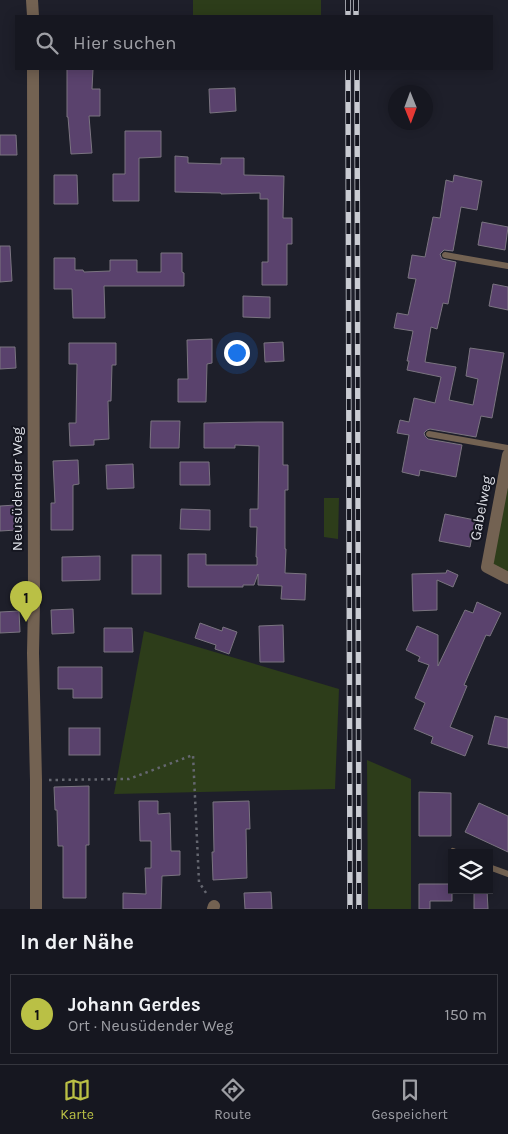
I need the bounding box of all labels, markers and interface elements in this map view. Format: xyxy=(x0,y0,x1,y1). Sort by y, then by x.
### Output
search box xyxy=(15,15,493,70)
icon: search xyxy=(33,29,61,57)
text: Hier suchen xyxy=(73,32,176,54)
north arrow xyxy=(388,85,433,130)
your location xyxy=(224,340,250,366)
street label: Neusüdender Weg xyxy=(8,426,26,551)
street label: Gabelweg xyxy=(466,473,496,542)
pin: 1 xyxy=(10,581,42,622)
map controls xyxy=(448,849,493,894)
button: layers xyxy=(448,849,493,894)
text: In der Nähe xyxy=(20,930,134,954)
text: Johann Gerdes xyxy=(68,994,201,1016)
text: 1 xyxy=(34,1005,40,1024)
text: 150 m xyxy=(444,1005,487,1024)
text: Ort · Neusüdender Weg xyxy=(68,1016,233,1035)
tab: Karte xyxy=(60,1076,94,1123)
tab: Route xyxy=(214,1076,251,1123)
tab: Gespeichert xyxy=(372,1076,448,1123)

